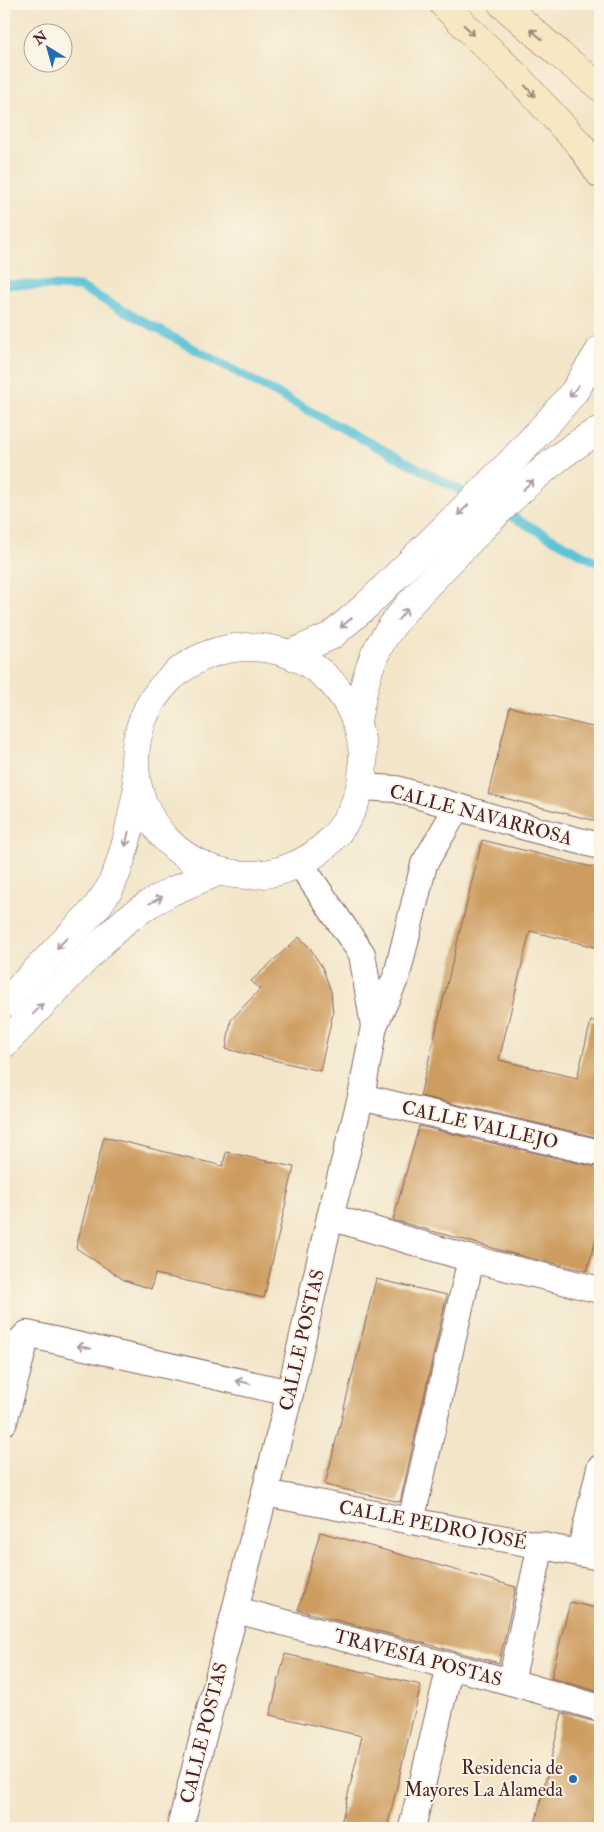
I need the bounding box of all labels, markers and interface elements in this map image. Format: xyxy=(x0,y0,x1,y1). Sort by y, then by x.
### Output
north arrow xyxy=(22,22,72,72)
one-way arrow xyxy=(463,24,476,36)
text: N xyxy=(30,27,51,49)
one-way arrow xyxy=(529,28,542,39)
one-way arrow xyxy=(524,84,536,97)
one-way arrow xyxy=(569,384,579,398)
one-way arrow xyxy=(522,479,535,491)
one-way arrow xyxy=(457,504,469,516)
one-way arrow xyxy=(397,607,408,620)
one-way arrow xyxy=(340,617,353,629)
street label: CALLE NAVARROSA xyxy=(387,779,575,851)
one-way arrow xyxy=(121,831,131,847)
one-way arrow xyxy=(149,894,163,904)
one-way arrow xyxy=(56,937,69,949)
one-way arrow xyxy=(31,1004,43,1016)
street label: CALLE VALLEJO xyxy=(399,1095,561,1155)
street label: CALLE POSTAS xyxy=(274,1267,330,1413)
one-way arrow xyxy=(77,1342,93,1351)
one-way arrow xyxy=(235,1377,251,1387)
street label: CALLE PEDRO JOSÉ xyxy=(337,1493,530,1555)
street label: TRAVESÍA POSTAS xyxy=(331,1622,505,1692)
street label: CALLE POSTAS xyxy=(175,1660,233,1806)
place label: Residencia de Mayores La Alameda xyxy=(404,1756,563,1802)
marker: Residencia de Mayores La Alameda xyxy=(567,1773,579,1785)

